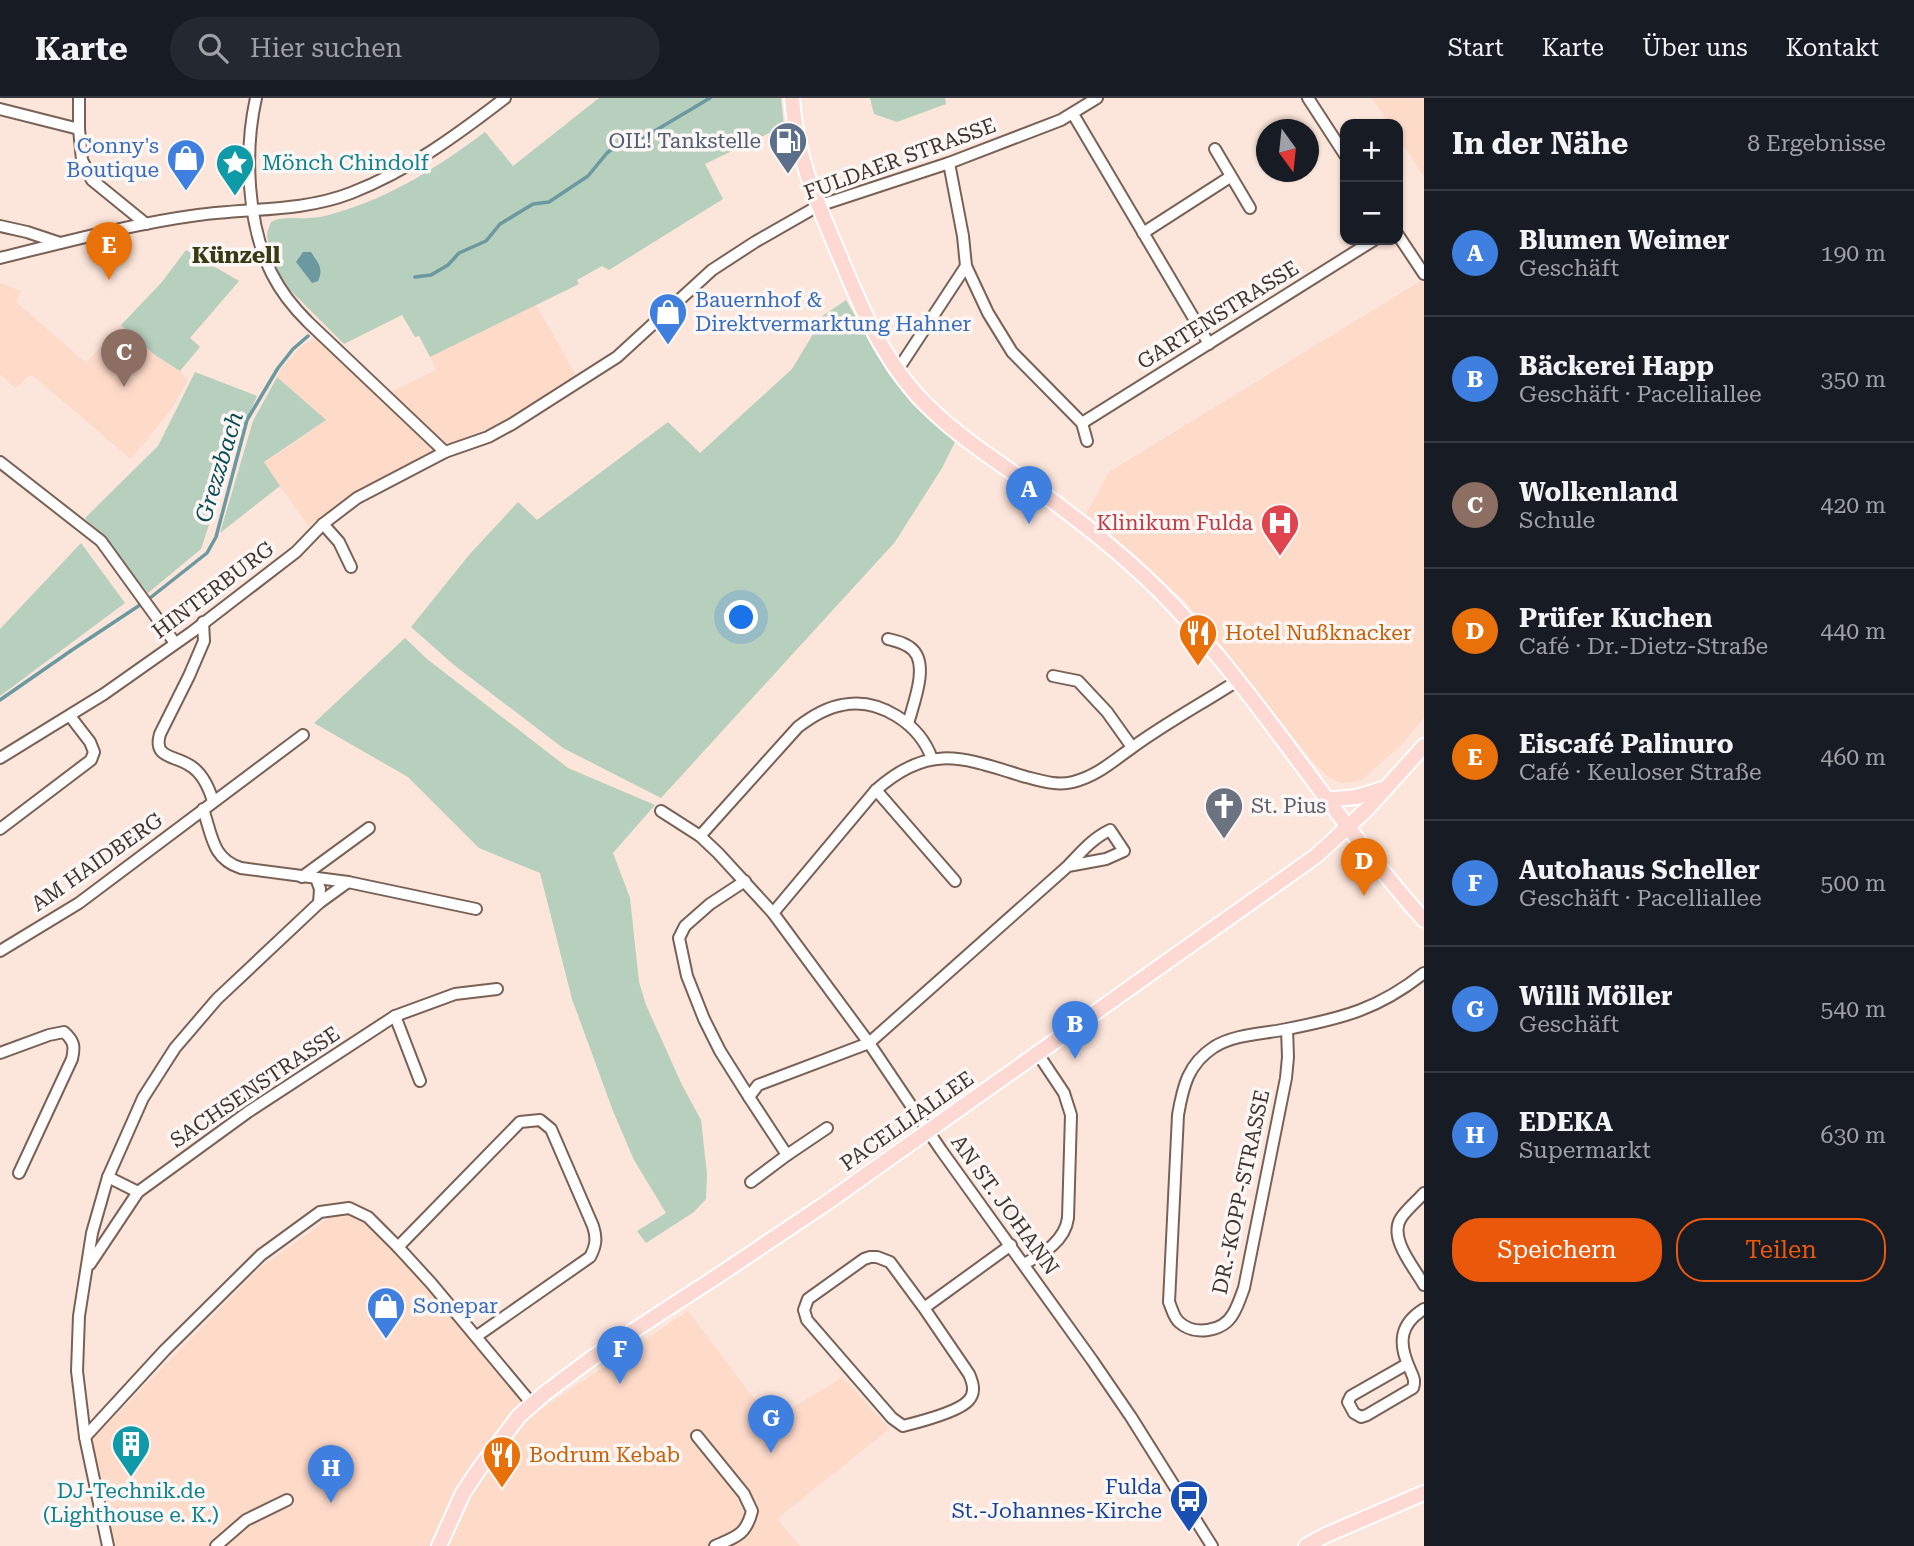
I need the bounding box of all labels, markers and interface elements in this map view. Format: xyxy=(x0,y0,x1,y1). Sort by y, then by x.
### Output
search box xyxy=(170,17,660,80)
text: Karte xyxy=(35,29,128,68)
icon: search xyxy=(194,29,232,67)
text: Hier suchen xyxy=(250,33,402,63)
text: Start xyxy=(1448,34,1504,62)
text: Karte xyxy=(1542,34,1604,62)
text: Über uns xyxy=(1642,34,1748,62)
text: Kontakt xyxy=(1786,34,1879,62)
street label: FULDAER STRASSE xyxy=(801,113,999,205)
north arrow xyxy=(1256,119,1319,182)
map controls xyxy=(1340,119,1403,245)
button: + xyxy=(1340,119,1403,182)
fuel station icon: OIL! Tankstelle xyxy=(767,120,809,175)
text: In der Nähe xyxy=(1452,126,1628,161)
place label: OIL! Tankstelle xyxy=(608,129,761,153)
text: 8 Ergebnisse xyxy=(1747,130,1886,157)
place label: Conny's Boutique xyxy=(66,134,159,182)
shop icon: Conny's Boutique xyxy=(165,137,207,192)
place icon: Mönch Chindolf xyxy=(214,142,256,197)
place label: Mönch Chindolf xyxy=(262,151,430,175)
button: − xyxy=(1340,182,1403,245)
pin: E xyxy=(86,222,132,280)
text: Blumen Weimer xyxy=(1519,225,1729,255)
text: A xyxy=(1467,240,1483,267)
text: 190 m xyxy=(1821,240,1886,267)
district label: Künzell xyxy=(192,242,281,269)
text: Geschäft xyxy=(1519,255,1619,282)
street label: GARTENSTRASSE xyxy=(1133,256,1303,374)
place label: Bauernhof & Direktvermarktung Hahner xyxy=(695,288,971,336)
shop icon: Bauernhof & Direktvermarktung Hahner xyxy=(647,291,689,346)
pin: C xyxy=(101,329,147,387)
text: Bäckerei Happ xyxy=(1519,351,1714,381)
text: B xyxy=(1467,366,1483,393)
text: 350 m xyxy=(1821,366,1886,393)
text: Geschäft · Pacelliallee xyxy=(1519,381,1762,408)
water label: Grezzbach xyxy=(190,409,249,526)
pin: A xyxy=(1006,466,1052,524)
text: Wolkenland xyxy=(1519,477,1678,507)
text: C xyxy=(1467,492,1483,519)
text: 420 m xyxy=(1821,492,1886,519)
hospital icon: Klinikum Fulda xyxy=(1259,502,1301,557)
text: Schule xyxy=(1519,507,1595,534)
place label: Klinikum Fulda xyxy=(1097,511,1254,535)
street label: HINTERBURG xyxy=(148,537,278,643)
your location xyxy=(724,600,758,634)
text: Prüfer Kuchen xyxy=(1519,603,1713,633)
restaurant icon: Hotel Nußknacker xyxy=(1177,612,1219,667)
text: D xyxy=(1466,618,1484,645)
text: 440 m xyxy=(1821,618,1886,645)
place label: Hotel Nußknacker xyxy=(1225,621,1412,645)
text: Café · Dr.-Dietz-Straße xyxy=(1519,633,1768,660)
text: Eiscafé Palinuro xyxy=(1519,729,1733,759)
text: E xyxy=(1468,744,1482,771)
text: 460 m xyxy=(1821,744,1886,771)
text: Café · Keuloser Straße xyxy=(1519,759,1762,786)
church icon: St. Pius xyxy=(1203,785,1245,840)
place label: St. Pius xyxy=(1251,794,1326,818)
street label: AM HAIDBERG xyxy=(27,808,167,916)
pin: D xyxy=(1341,838,1387,896)
text: Autohaus Scheller xyxy=(1519,855,1760,885)
text: F xyxy=(1468,870,1482,897)
text: 500 m xyxy=(1821,870,1886,897)
text: Geschäft · Pacelliallee xyxy=(1519,885,1762,912)
text: Willi Möller xyxy=(1519,981,1673,1011)
text: G xyxy=(1466,996,1484,1023)
text: 540 m xyxy=(1821,996,1886,1023)
pin: B xyxy=(1052,1001,1098,1059)
text: Geschäft xyxy=(1519,1011,1619,1038)
street label: SACHSENSTRASSE xyxy=(166,1021,344,1153)
street label: PACELLIALLEE xyxy=(836,1066,978,1176)
street label: DR.-KOPP-STRASSE xyxy=(1208,1088,1274,1296)
text: EDEKA xyxy=(1519,1107,1613,1137)
text: H xyxy=(1466,1122,1485,1149)
text: 630 m xyxy=(1821,1122,1886,1149)
street label: AN ST. JOHANN xyxy=(946,1130,1064,1280)
text: Supermarkt xyxy=(1519,1137,1651,1164)
button: Speichern xyxy=(1452,1218,1662,1282)
button: Teilen xyxy=(1676,1218,1886,1282)
shop icon: Sonepar xyxy=(365,1285,407,1340)
place label: Sonepar xyxy=(413,1294,498,1318)
pin: F xyxy=(597,1326,643,1384)
pin: G xyxy=(748,1395,794,1453)
building icon: DJ-Technik.de (Lighthouse e. K.) xyxy=(110,1423,152,1478)
restaurant icon: Bodrum Kebab xyxy=(481,1434,523,1489)
place label: Bodrum Kebab xyxy=(529,1443,680,1467)
pin: H xyxy=(308,1445,354,1503)
place label: Fulda St.-Johannes-Kirche xyxy=(952,1475,1163,1523)
bus stop icon: Fulda St.-Johannes-Kirche xyxy=(1168,1478,1210,1533)
place label: DJ-Technik.de (Lighthouse e. K.) xyxy=(43,1479,219,1527)

